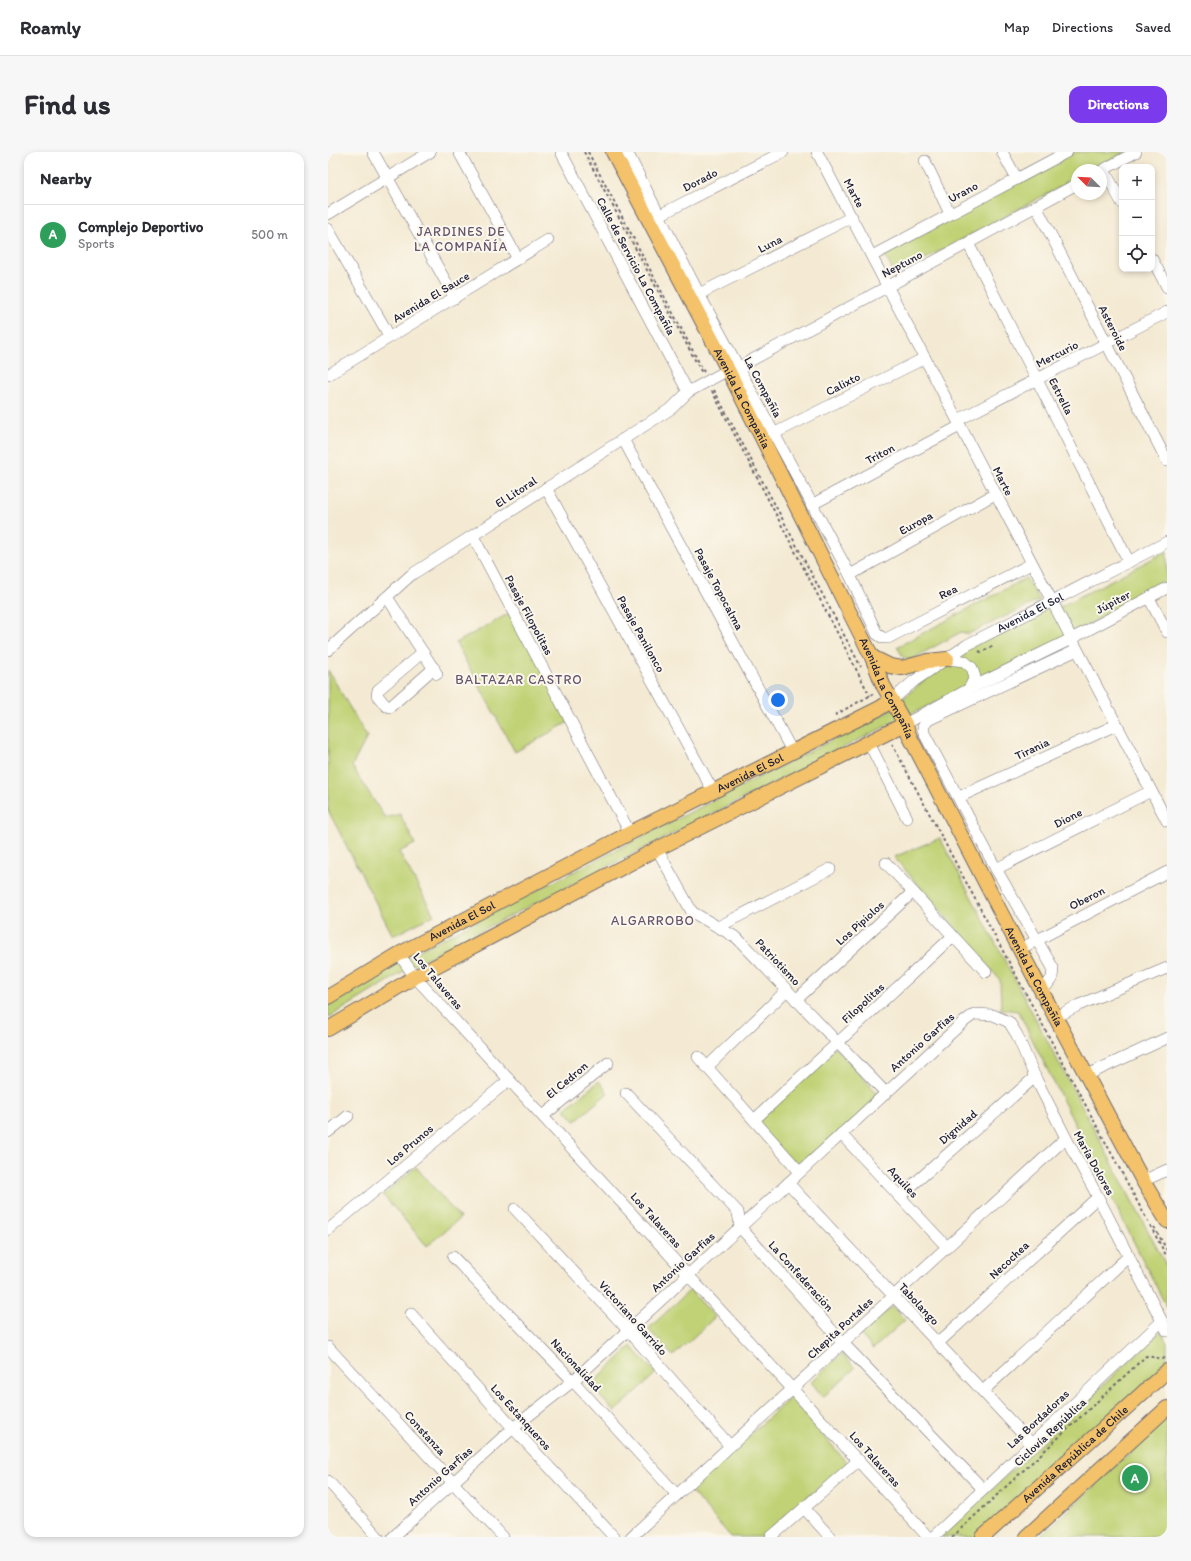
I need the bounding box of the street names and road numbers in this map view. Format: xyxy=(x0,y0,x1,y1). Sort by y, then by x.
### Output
street label: Dorado xyxy=(680,165,720,195)
street label: Marte xyxy=(841,176,868,210)
street label: Urano xyxy=(946,178,980,206)
street label: Calle de Servicio La Compañía xyxy=(594,195,678,337)
street label: Luna xyxy=(756,232,785,256)
street label: Neptuno xyxy=(879,247,925,281)
street label: Avenida El Sauce xyxy=(390,268,472,325)
street label: Asteroide xyxy=(1096,303,1131,353)
street label: Mercurio xyxy=(1033,337,1081,371)
street label: Avenida La Compañía xyxy=(711,346,774,452)
street label: La Compañía xyxy=(741,354,785,421)
street label: Calixto xyxy=(823,369,863,399)
street label: Estrella xyxy=(1046,375,1076,417)
street label: Triton xyxy=(863,440,897,467)
street label: Marte xyxy=(990,464,1016,498)
street label: El Litoral xyxy=(493,473,540,511)
street label: Europa xyxy=(897,508,936,538)
street label: Pasaje Topocalma xyxy=(691,545,747,633)
street label: Pasaje Filopolitas xyxy=(502,573,556,657)
street label: Rea xyxy=(936,581,960,603)
street label: Júpiter xyxy=(1093,587,1133,617)
street label: Avenida El Sol xyxy=(994,589,1066,635)
street label: Pasaje Panilonco xyxy=(614,593,668,675)
street label: Avenida La Compañía xyxy=(856,635,917,741)
street label: Tirania xyxy=(1013,735,1052,763)
street label: Avenida El Sol xyxy=(714,750,786,796)
street label: Dione xyxy=(1052,805,1085,831)
street label: Oberon xyxy=(1067,883,1107,913)
street label: Avenida El Sol xyxy=(426,898,498,944)
street label: Los Pipiolos xyxy=(833,898,887,948)
street label: Avenida La Compañía xyxy=(1002,924,1066,1029)
street label: Patriotismo xyxy=(753,935,803,989)
street label: Los Talaveras xyxy=(410,950,466,1012)
street label: Filopolitas xyxy=(839,980,887,1026)
street label: Antonio Garfias xyxy=(887,1009,957,1075)
street label: El Cedron xyxy=(543,1058,591,1102)
street label: Dignidad xyxy=(936,1106,980,1147)
street label: Los Prunos xyxy=(384,1122,436,1168)
street label: María Dolores xyxy=(1071,1128,1117,1198)
street label: Aquiles xyxy=(885,1163,921,1201)
street label: Los Talaveras xyxy=(627,1189,685,1251)
street label: Antonio Garfias xyxy=(648,1229,718,1295)
street label: La Confederación xyxy=(766,1238,837,1314)
street label: Necochea xyxy=(986,1238,1032,1282)
street label: Victoriano Garrido xyxy=(596,1278,670,1358)
street label: Tabolango xyxy=(896,1280,942,1328)
street label: Chepita Portales xyxy=(804,1294,876,1362)
street label: Nacionalidad xyxy=(548,1336,605,1395)
street label: Los Estanqueros xyxy=(488,1381,554,1453)
street label: Las Bordadoras xyxy=(1004,1387,1072,1451)
street label: Ciclovía República xyxy=(1011,1394,1090,1469)
street label: Avenida República de Chile xyxy=(1019,1402,1131,1505)
street label: Constanza xyxy=(401,1408,449,1459)
street label: Los Talaveras xyxy=(846,1428,904,1490)
street label: Antonio Garfias xyxy=(405,1443,475,1509)

